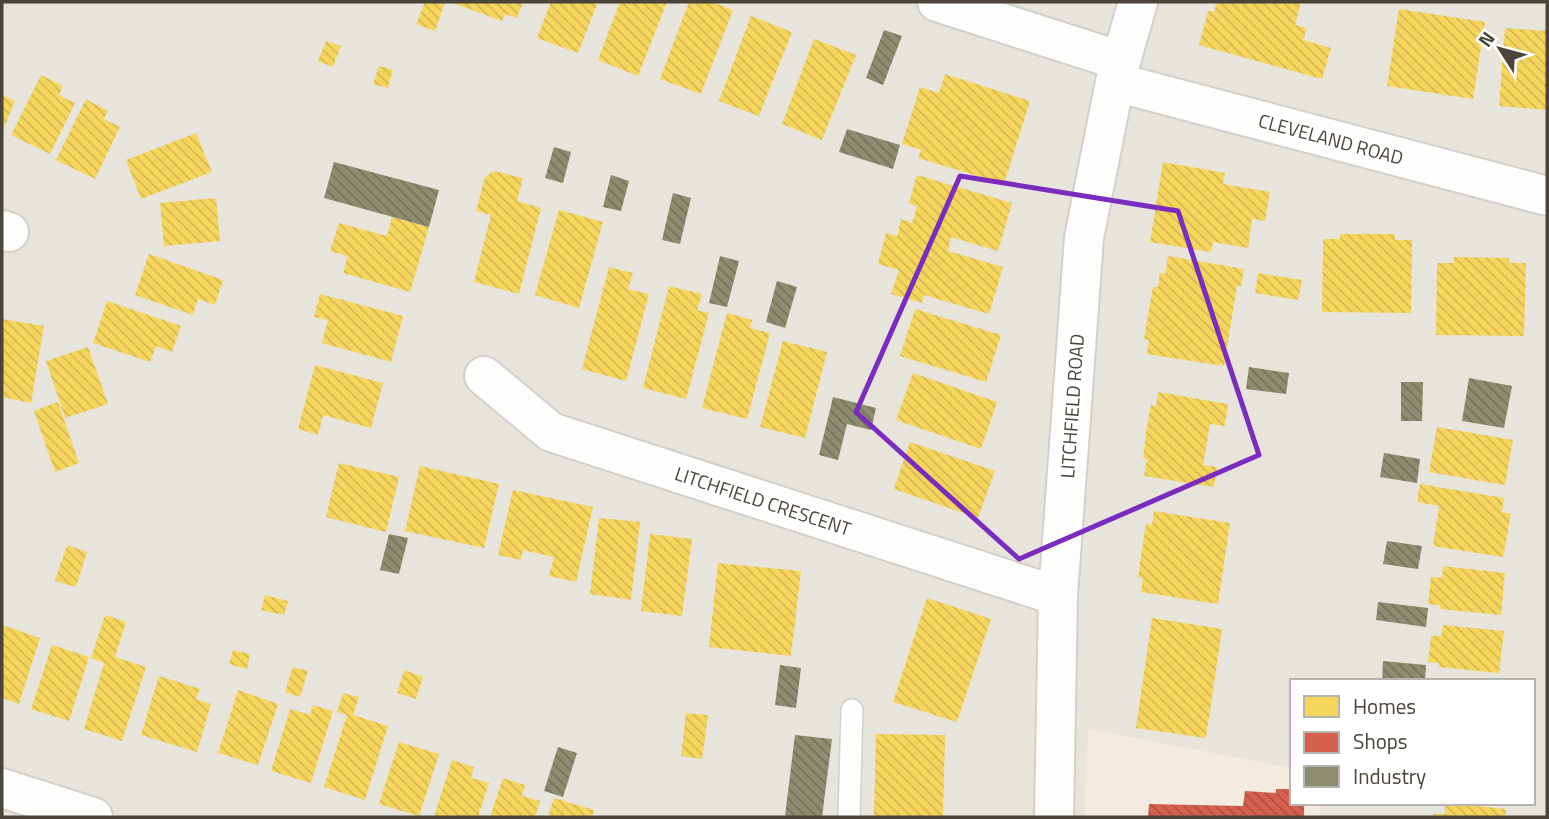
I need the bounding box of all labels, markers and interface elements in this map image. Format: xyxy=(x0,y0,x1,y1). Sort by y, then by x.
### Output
north arrow xyxy=(1465,14,1535,84)
text: N xyxy=(1470,25,1501,53)
street label: CLEVELAND ROAD xyxy=(1256,105,1407,172)
street label: LITCHFIELD ROAD xyxy=(1052,333,1091,479)
street label: LITCHFIELD CRESCENT xyxy=(671,458,855,543)
legend xyxy=(1290,679,1535,805)
text: Homes xyxy=(1353,690,1416,722)
text: Shops xyxy=(1353,725,1408,757)
text: Industry xyxy=(1353,760,1426,792)

